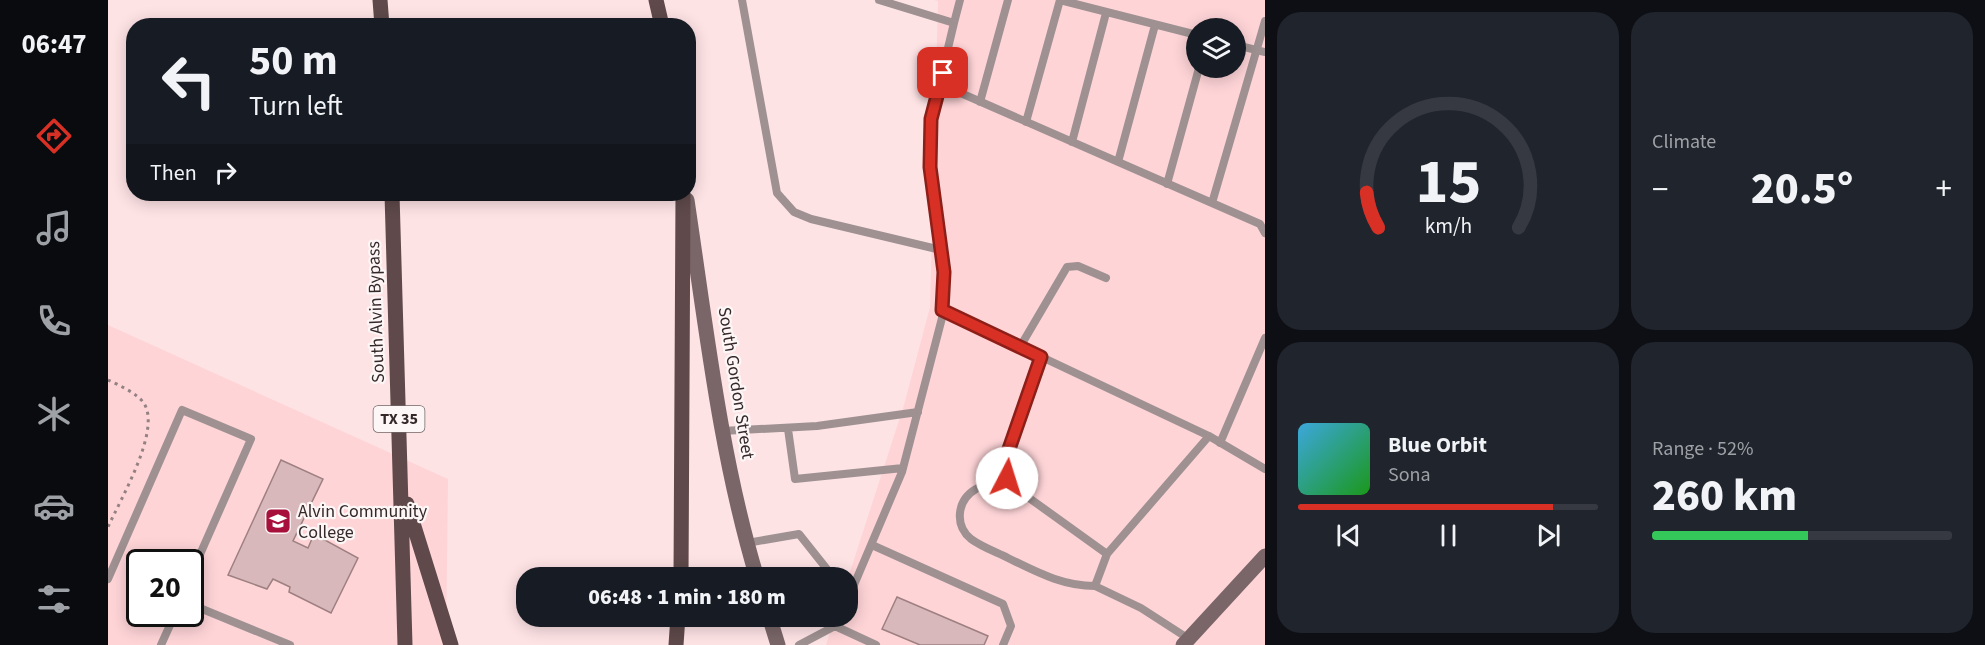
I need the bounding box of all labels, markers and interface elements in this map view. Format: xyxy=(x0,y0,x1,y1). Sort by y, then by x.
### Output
map controls xyxy=(1186,18,1246,78)
button: layers xyxy=(1186,18,1246,78)
text: 06:47 xyxy=(21,25,87,64)
text: 50 m xyxy=(249,31,338,91)
icon: left xyxy=(150,42,228,120)
pin xyxy=(917,47,968,98)
icon: arrive xyxy=(926,56,959,89)
text: Turn left xyxy=(249,87,343,126)
icon: directions xyxy=(33,115,75,157)
text: Climate xyxy=(1652,128,1716,156)
text: 15 xyxy=(1415,138,1481,227)
icon: right xyxy=(209,156,242,189)
text: Then xyxy=(150,157,197,189)
text: 20.5° xyxy=(1751,157,1853,221)
text: − xyxy=(1652,166,1668,213)
text: + xyxy=(1936,166,1952,213)
icon: music xyxy=(33,207,75,249)
text: km/h xyxy=(1424,211,1472,242)
street label: South Alvin Bypass xyxy=(361,241,391,383)
icon: phone xyxy=(33,300,75,342)
street label: South Gordon Street xyxy=(712,305,760,461)
icon: climate xyxy=(33,393,75,435)
road number: TX 35 xyxy=(374,406,424,432)
text: Blue Orbit xyxy=(1388,429,1487,461)
text: Range · 52% xyxy=(1652,435,1753,463)
position arrow xyxy=(975,446,1039,510)
text: Sona xyxy=(1388,461,1431,489)
text: 260 km xyxy=(1652,464,1797,528)
icon: car xyxy=(33,485,75,527)
place label: Alvin Community College xyxy=(298,499,428,545)
school or university icon: Alvin Community College xyxy=(263,506,293,536)
icon: previous xyxy=(1332,519,1365,552)
icon: pause xyxy=(1432,519,1465,552)
icon: next xyxy=(1532,519,1565,552)
speed limit sign: 20 xyxy=(126,549,204,627)
icon: filters xyxy=(33,578,75,620)
text: 06:48 · 1 min · 180 m xyxy=(588,581,786,613)

